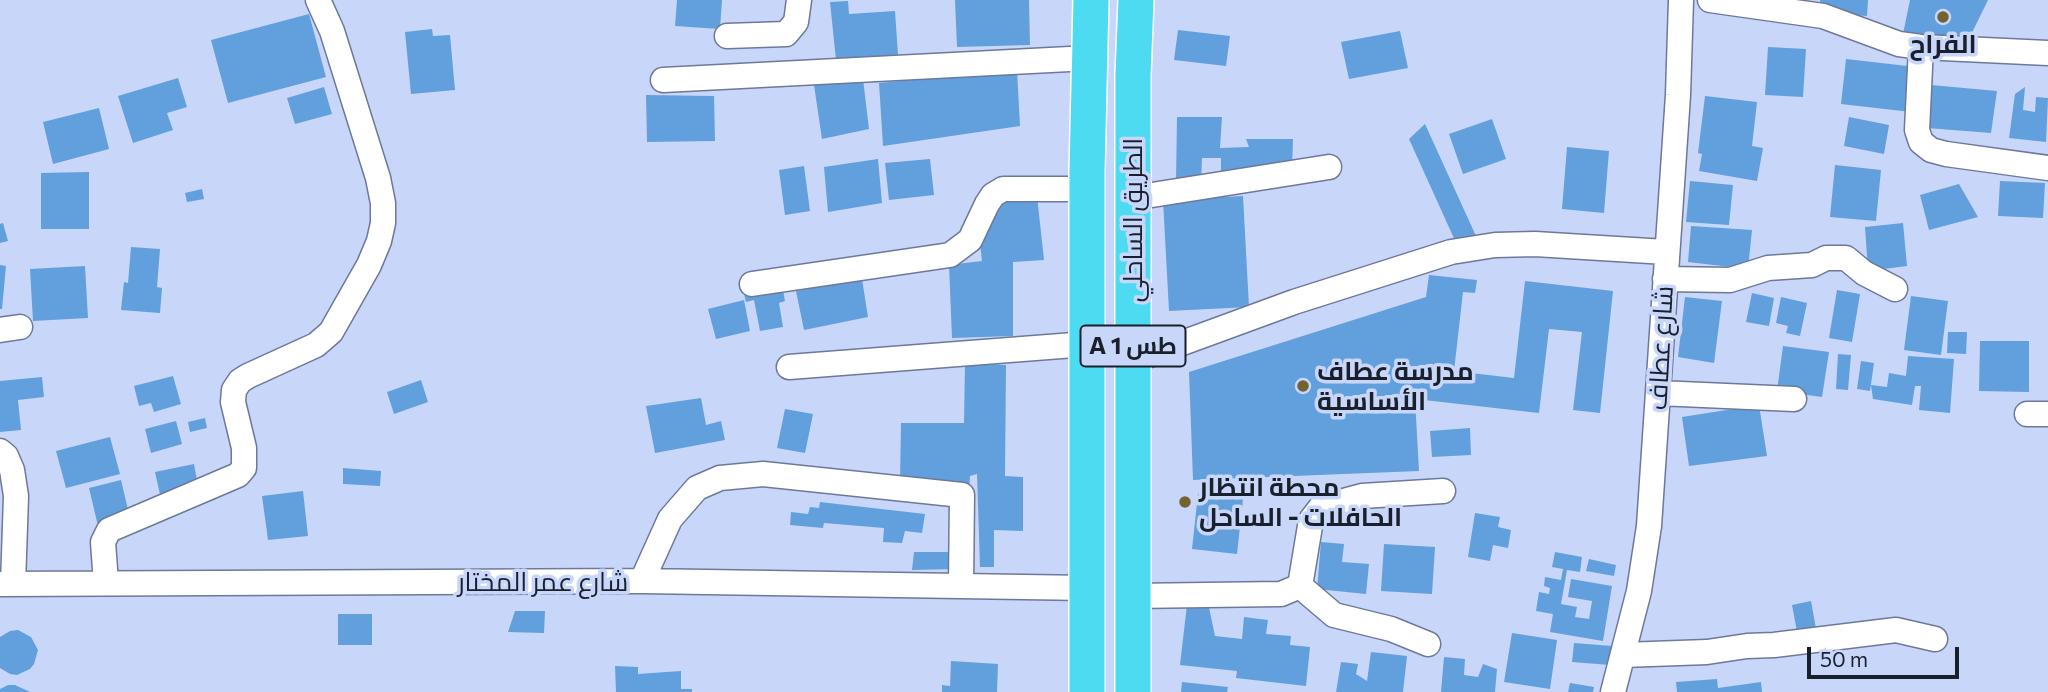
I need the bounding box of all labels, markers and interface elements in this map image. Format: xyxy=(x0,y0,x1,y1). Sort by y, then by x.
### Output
marker: الفراح xyxy=(1935,9,1951,25)
place label: الفراح xyxy=(1909,28,1977,60)
street label: الطريق الساحلي xyxy=(1117,138,1149,302)
street label: شارع عطاف xyxy=(1642,285,1680,411)
road number: A 1 طس xyxy=(1080,326,1186,366)
place label: مدرسة عطاف الأساسية xyxy=(1317,355,1474,416)
marker: مدرسة عطاف الأساسية xyxy=(1295,378,1311,394)
place label: محطة انتظار الحافلات - الساحل xyxy=(1199,471,1402,532)
marker: محطة انتظار الحافلات - الساحل xyxy=(1177,494,1193,510)
street label: شارع عمر المختار xyxy=(458,566,628,598)
scale bar xyxy=(1810,632,1962,676)
text: 50 m xyxy=(1820,646,1868,671)

